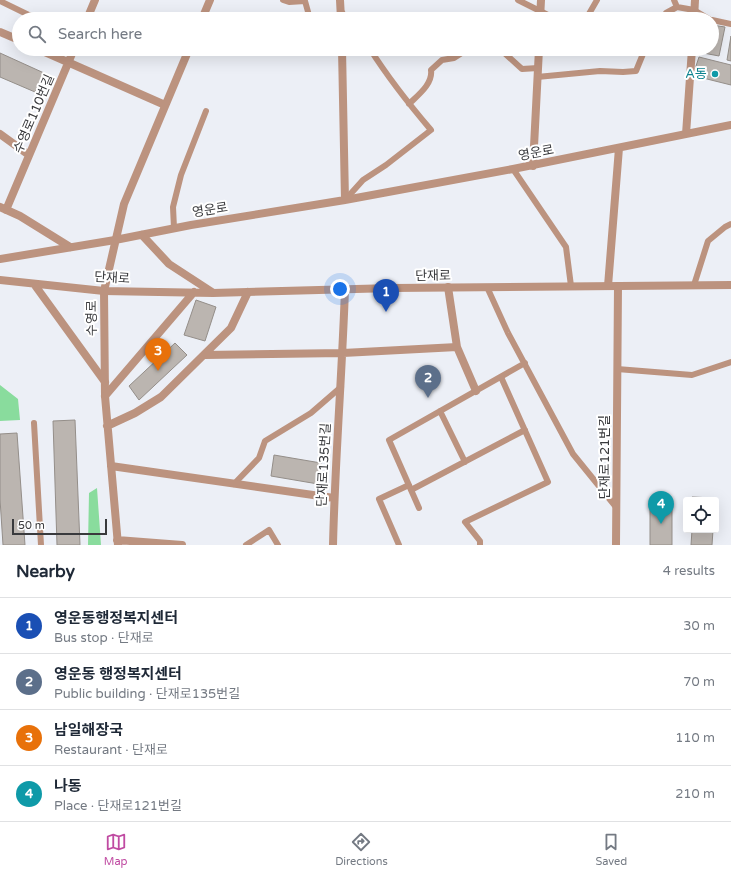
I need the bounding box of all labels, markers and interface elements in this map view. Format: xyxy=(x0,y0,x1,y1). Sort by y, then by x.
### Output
search box xyxy=(12,12,719,56)
icon: search xyxy=(26,23,48,45)
text: Search here xyxy=(58,25,142,43)
place label: A동 xyxy=(685,66,707,82)
marker: A동 xyxy=(710,69,720,79)
street label: 수영로110번길 xyxy=(10,72,58,156)
street label: 영운로 xyxy=(517,142,555,164)
street label: 영운로 xyxy=(191,199,229,221)
street label: 단재로 xyxy=(415,268,451,284)
street label: 단재로 xyxy=(94,269,130,287)
your location xyxy=(330,279,350,299)
pin: 1 xyxy=(373,279,399,312)
street label: 수영로 xyxy=(84,300,100,336)
pin: 3 xyxy=(145,338,171,371)
pin: 2 xyxy=(415,365,441,398)
street label: 단재로121번길 xyxy=(597,415,613,499)
street label: 단재로135번길 xyxy=(314,422,334,508)
pin: 4 xyxy=(648,491,674,524)
map controls xyxy=(683,497,719,533)
button: locate xyxy=(683,497,719,533)
scale bar xyxy=(12,517,107,536)
text: 50 m xyxy=(18,519,45,532)
text: Nearby xyxy=(16,561,75,582)
text: 4 results xyxy=(663,563,715,579)
text: 영운동행정복지센터 xyxy=(54,609,178,627)
text: 1 xyxy=(25,618,33,634)
text: 30 m xyxy=(683,618,715,634)
text: Bus stop · 단재로 xyxy=(54,630,154,646)
text: 영운동 행정복지센터 xyxy=(54,665,182,683)
text: 2 xyxy=(25,674,33,690)
text: 70 m xyxy=(683,674,715,690)
text: Public building · 단재로135번길 xyxy=(54,686,240,702)
text: 남일해장국 xyxy=(54,721,123,739)
text: 3 xyxy=(25,730,33,746)
text: 110 m xyxy=(675,730,715,746)
text: Restaurant · 단재로 xyxy=(54,742,168,758)
text: 나동 xyxy=(54,777,82,795)
text: 4 xyxy=(25,786,33,802)
text: 210 m xyxy=(675,786,715,802)
text: Place · 단재로121번길 xyxy=(54,798,182,814)
tab: Map xyxy=(104,831,128,868)
tab: Directions xyxy=(335,831,388,868)
tab: Saved xyxy=(595,831,627,868)

